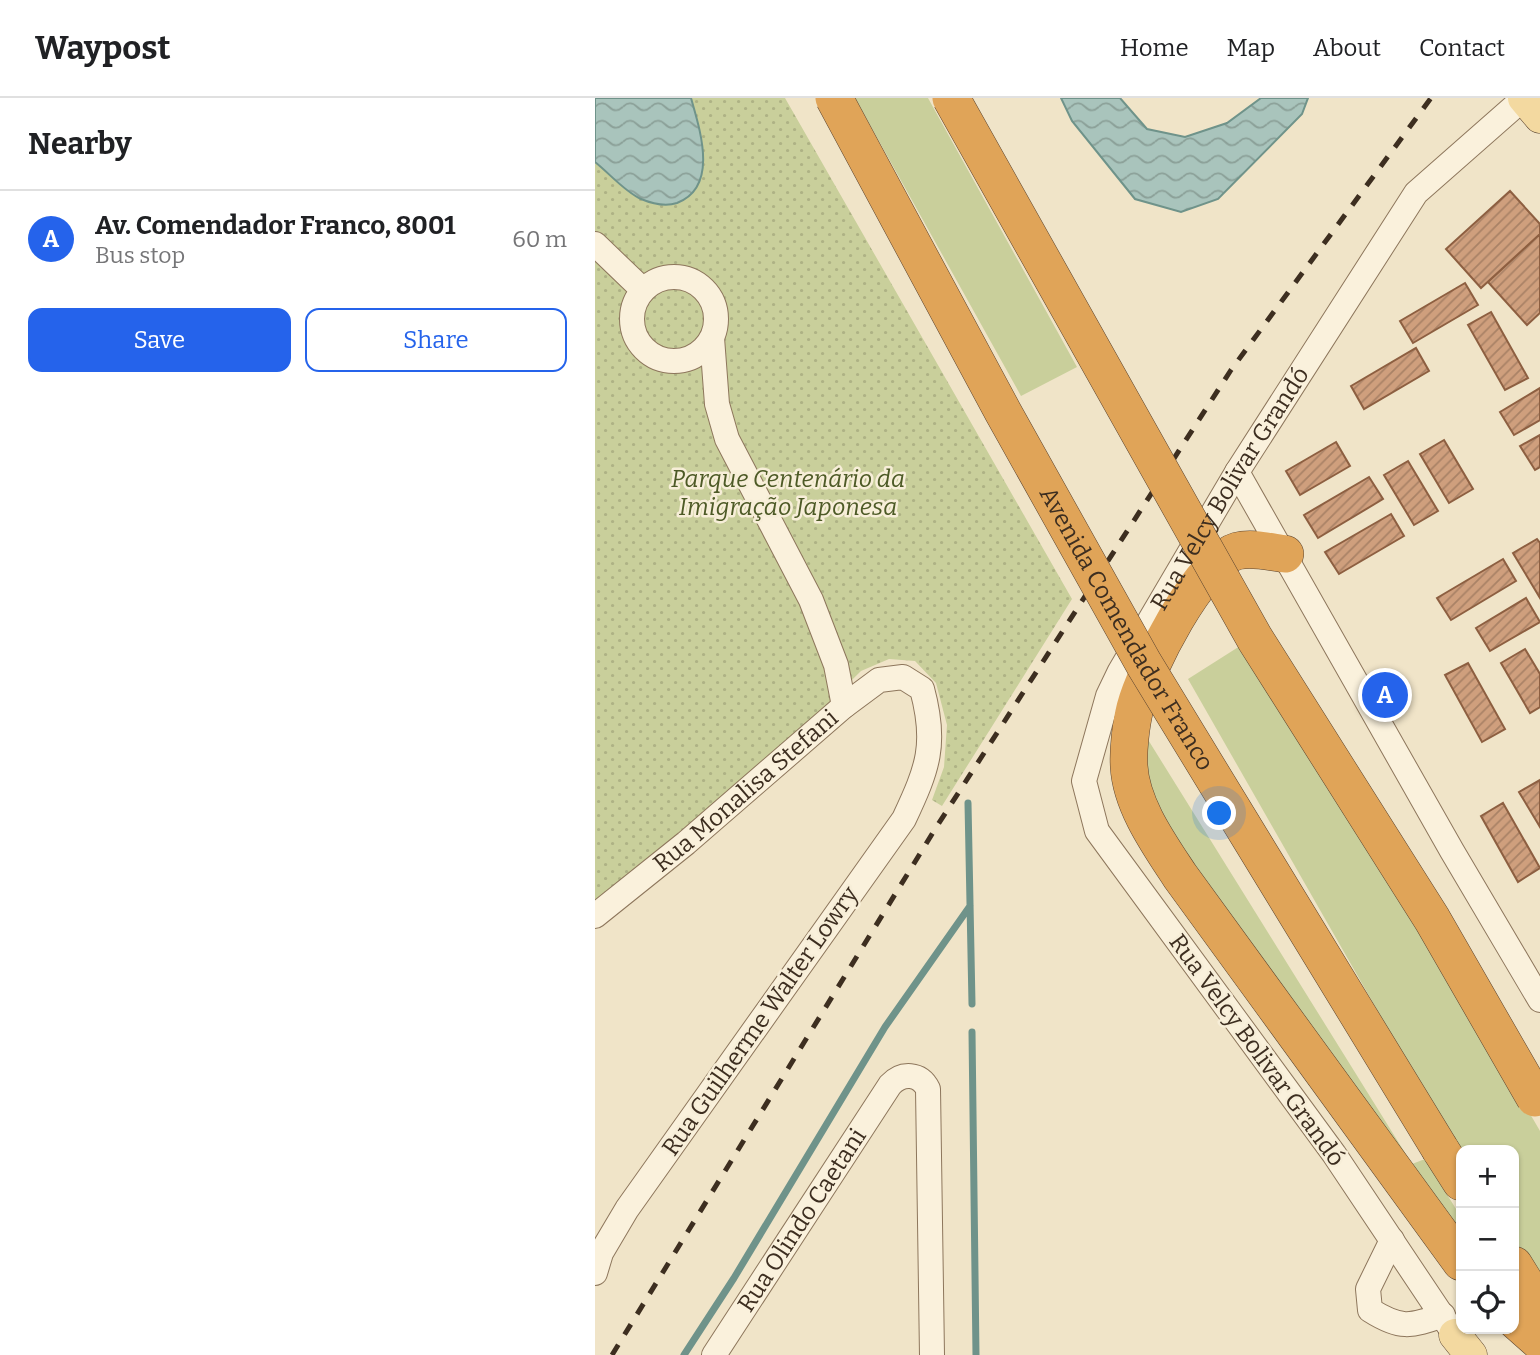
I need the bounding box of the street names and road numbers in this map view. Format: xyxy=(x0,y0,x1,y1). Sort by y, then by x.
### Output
street label: Rua Velcy Bolivar Grandó xyxy=(1145,362,1315,615)
street label: Avenida Comendador Franco xyxy=(1034,482,1220,775)
street label: Rua Monalisa Stefani xyxy=(648,704,844,878)
street label: Rua Guilherme Walter Lowry xyxy=(656,881,864,1161)
street label: Rua Velcy Bolivar Grandó xyxy=(1163,929,1351,1171)
street label: Rua Olindo Caetani xyxy=(732,1123,872,1317)

